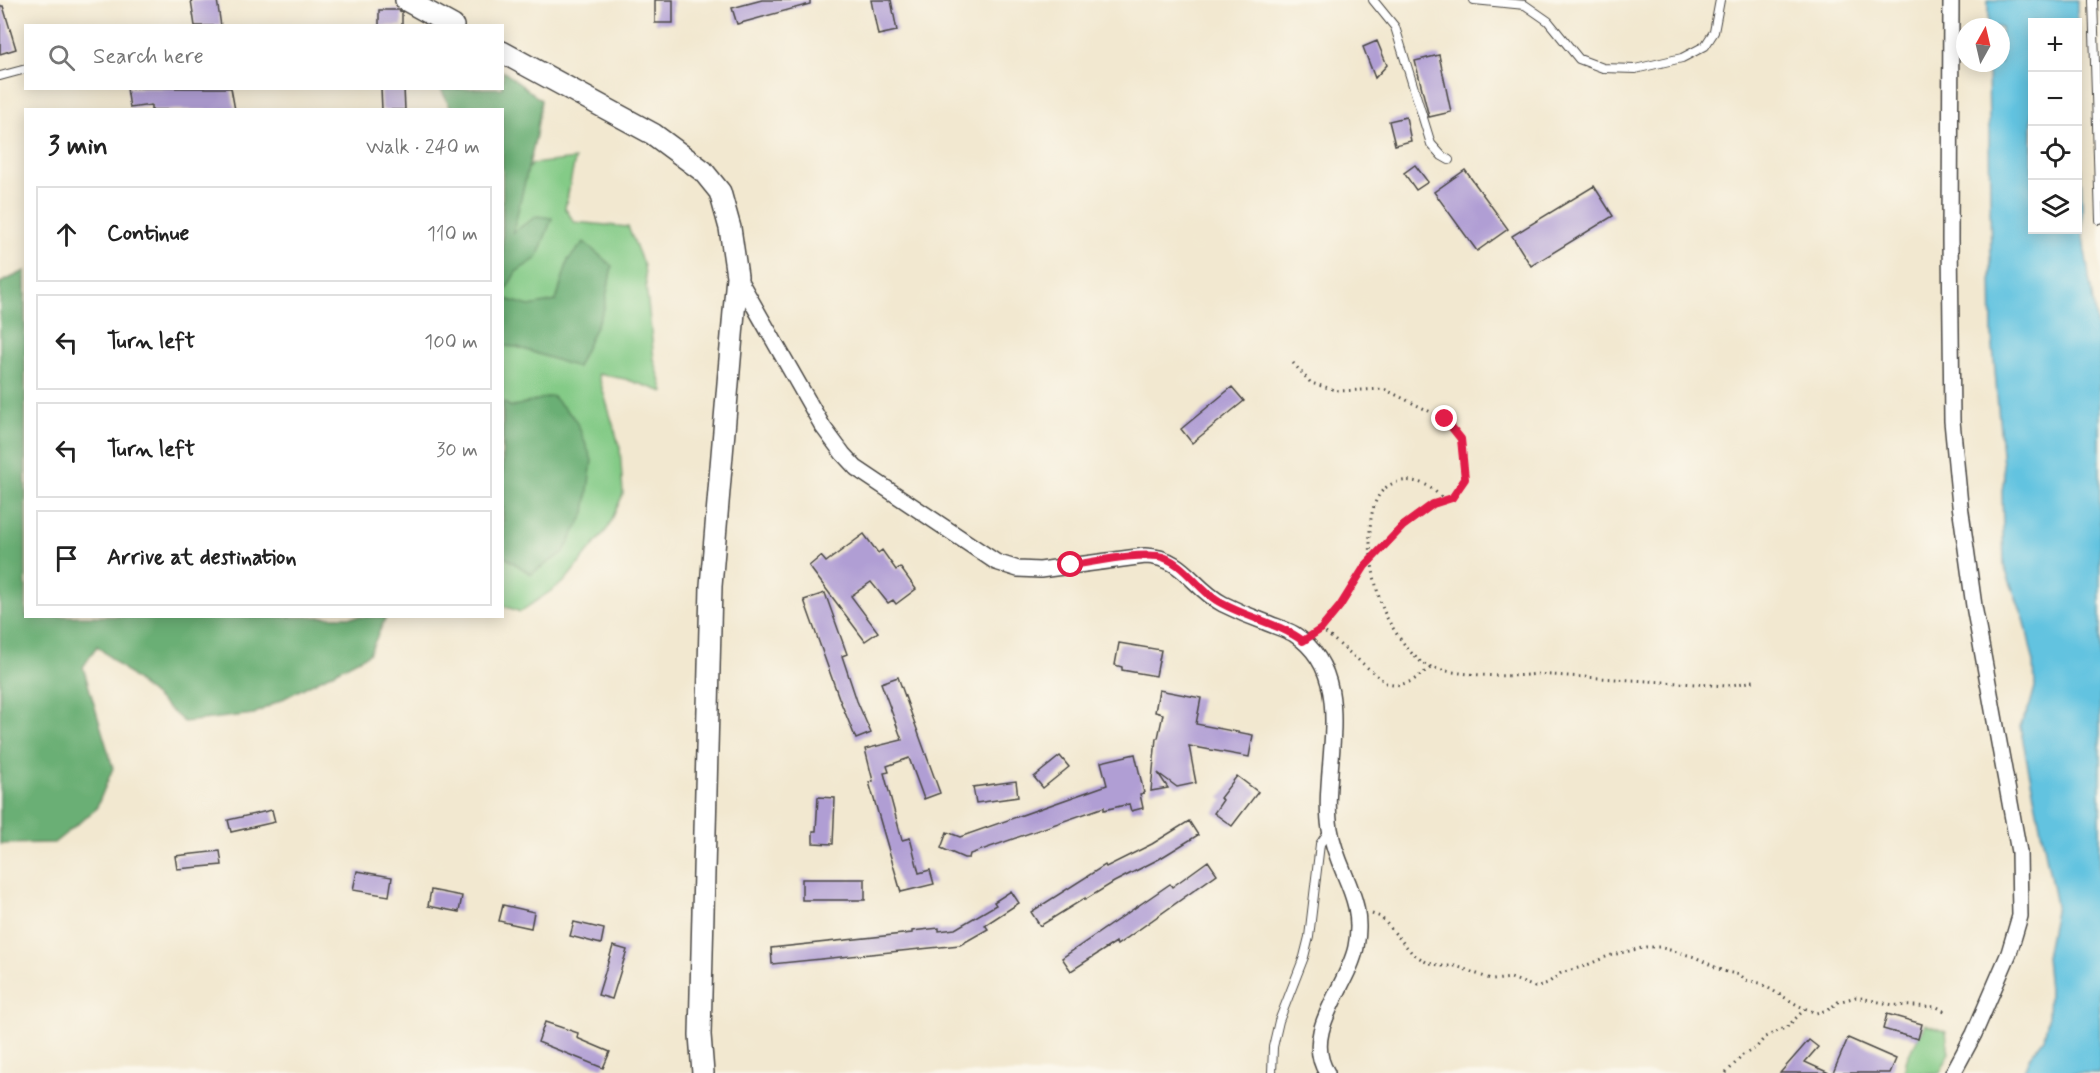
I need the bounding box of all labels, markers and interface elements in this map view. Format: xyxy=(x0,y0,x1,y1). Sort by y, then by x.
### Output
north arrow xyxy=(1956,18,2010,72)
map controls xyxy=(2028,18,2082,234)
button: + xyxy=(2028,18,2082,72)
search box xyxy=(24,24,504,90)
icon: search xyxy=(45,41,78,74)
text: Search here xyxy=(93,43,204,71)
button: − xyxy=(2028,72,2082,126)
button: locate xyxy=(2028,126,2082,180)
text: 3 min xyxy=(48,130,108,164)
text: Walk · 240 m xyxy=(366,134,480,161)
button: layers xyxy=(2028,180,2082,234)
icon: ahead xyxy=(50,218,83,251)
text: Continue xyxy=(107,220,189,248)
text: 110 m xyxy=(427,221,478,248)
icon: left xyxy=(50,326,83,359)
text: Turn left xyxy=(107,328,195,356)
text: 100 m xyxy=(424,329,478,356)
route end xyxy=(1431,405,1457,431)
icon: left xyxy=(50,434,83,467)
text: Turn left xyxy=(107,436,195,464)
text: 30 m xyxy=(436,437,478,464)
icon: arrive xyxy=(50,542,83,575)
text: Arrive at destination xyxy=(107,544,297,572)
route start xyxy=(1057,551,1083,577)

